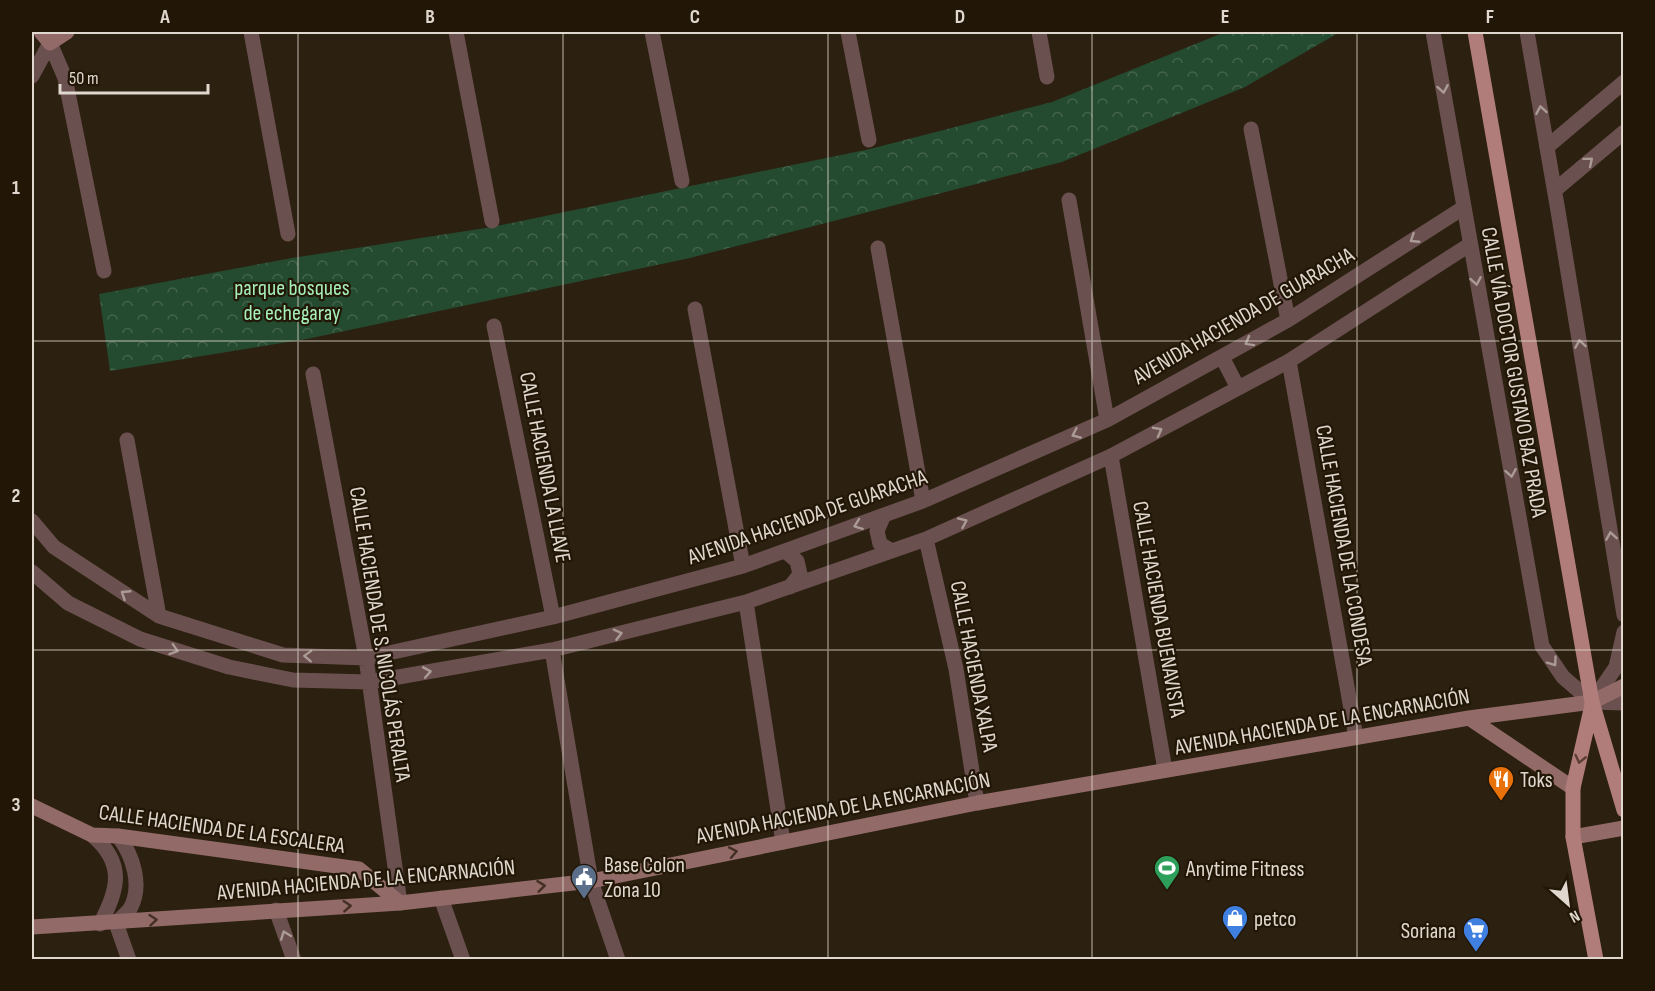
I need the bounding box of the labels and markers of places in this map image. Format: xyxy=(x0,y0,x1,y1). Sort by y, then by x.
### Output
restaurant icon: Toks xyxy=(1486,764,1516,802)
place label: Toks xyxy=(1520,767,1553,794)
place label: Base Colon Zona 10 xyxy=(604,852,685,904)
sports icon: Anytime Fitness xyxy=(1152,853,1182,891)
place label: Anytime Fitness xyxy=(1185,856,1305,883)
public building icon: Base Colon Zona 10 xyxy=(569,862,599,900)
shop icon: petco xyxy=(1220,903,1250,941)
place label: petco xyxy=(1254,906,1296,933)
supermarket icon: Soriana xyxy=(1461,915,1491,953)
place label: Soriana xyxy=(1401,918,1456,945)

